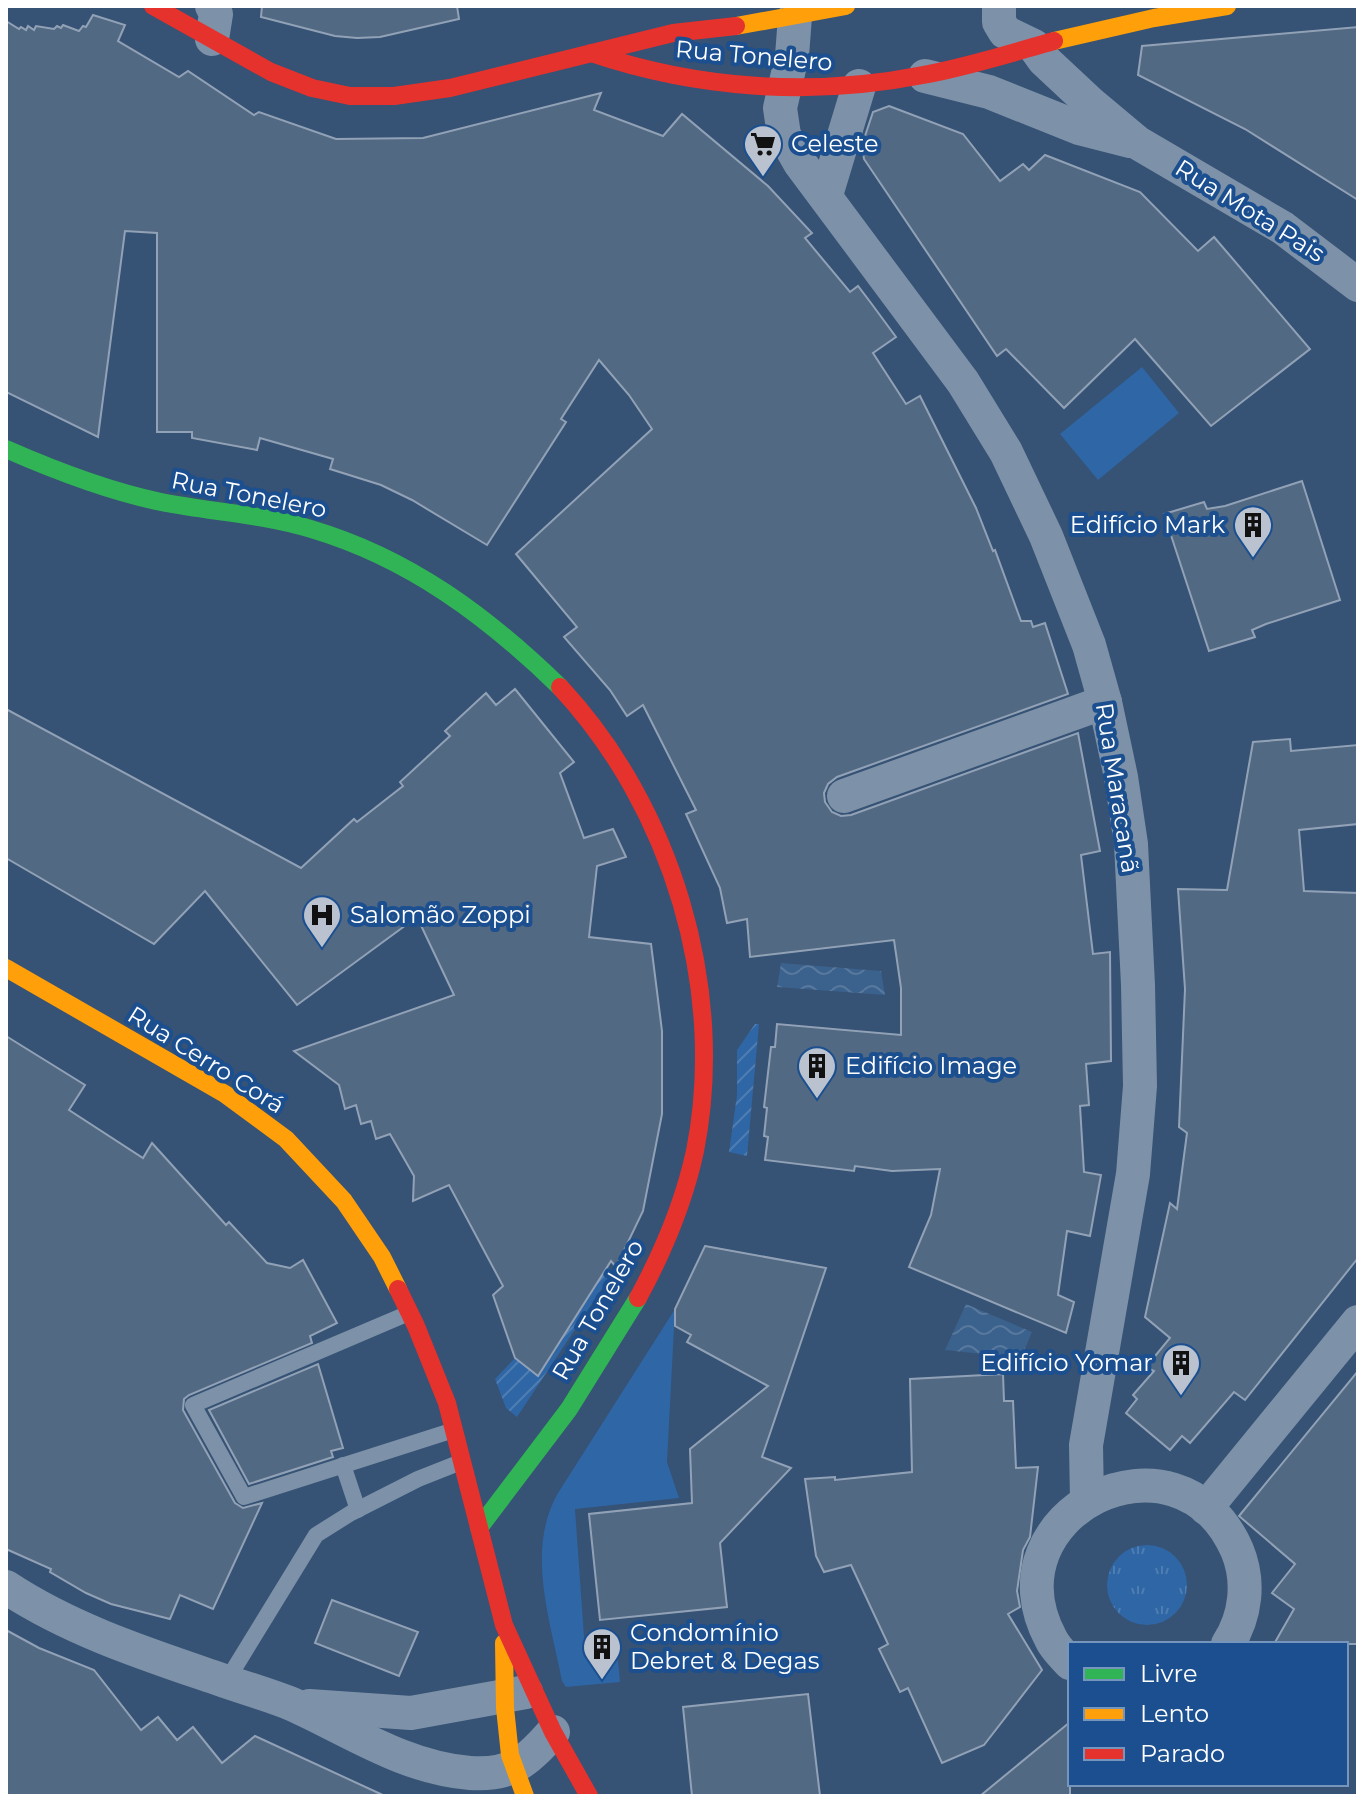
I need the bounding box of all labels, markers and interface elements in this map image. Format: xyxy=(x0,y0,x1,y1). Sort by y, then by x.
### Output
street label: Rua Tonelero xyxy=(674,34,834,77)
supermarket icon: Celeste xyxy=(742,123,784,178)
place label: Celeste xyxy=(791,129,878,158)
street label: Rua Mota Pais xyxy=(1170,153,1330,268)
street label: Rua Tonelero xyxy=(169,465,329,524)
building icon: Edifício Mark xyxy=(1232,504,1274,559)
place label: Edifício Mark xyxy=(1070,510,1226,539)
street label: Rua Maracanã xyxy=(1090,701,1145,875)
hospital icon: Salomão Zoppi xyxy=(301,894,343,949)
place label: Salomão Zoppi xyxy=(350,900,531,929)
street label: Rua Cerro Corá xyxy=(123,1000,290,1119)
building icon: Edifício Image xyxy=(796,1045,838,1100)
place label: Edifício Image xyxy=(845,1051,1017,1080)
street label: Rua Tonelero xyxy=(546,1234,649,1385)
building icon: Edifício Yomar xyxy=(1160,1342,1202,1397)
place label: Edifício Yomar xyxy=(981,1348,1153,1377)
place label: Condomínio Debret & Degas xyxy=(630,1618,819,1675)
building icon: Condomínio Debret & Degas xyxy=(581,1626,623,1681)
legend xyxy=(1068,1642,1348,1786)
text: Livre xyxy=(1140,1659,1197,1688)
text: Lento xyxy=(1140,1699,1209,1728)
text: Parado xyxy=(1140,1739,1225,1768)

